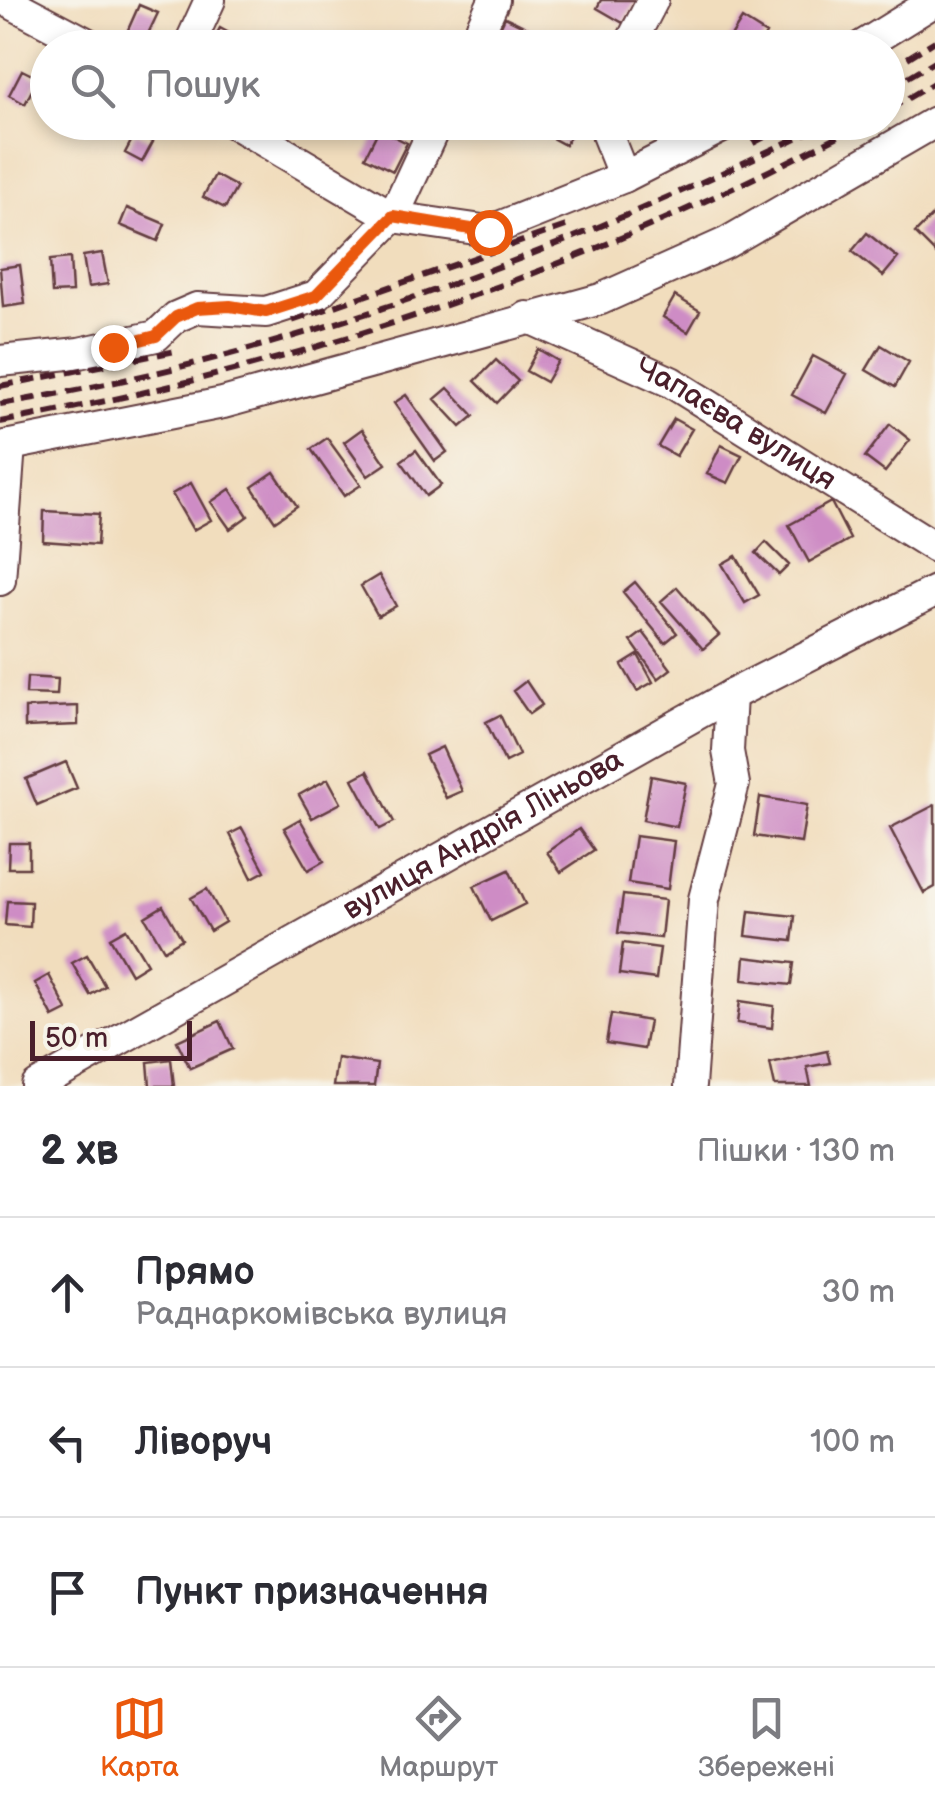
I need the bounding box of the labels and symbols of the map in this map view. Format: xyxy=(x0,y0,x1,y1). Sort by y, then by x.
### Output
route start xyxy=(467,210,513,256)
route end xyxy=(91,325,137,371)
street label: Чапаєва вулиця xyxy=(630,350,842,498)
street label: вулиця Андрія Ліньова xyxy=(337,741,630,928)
scale bar xyxy=(30,1016,192,1060)

